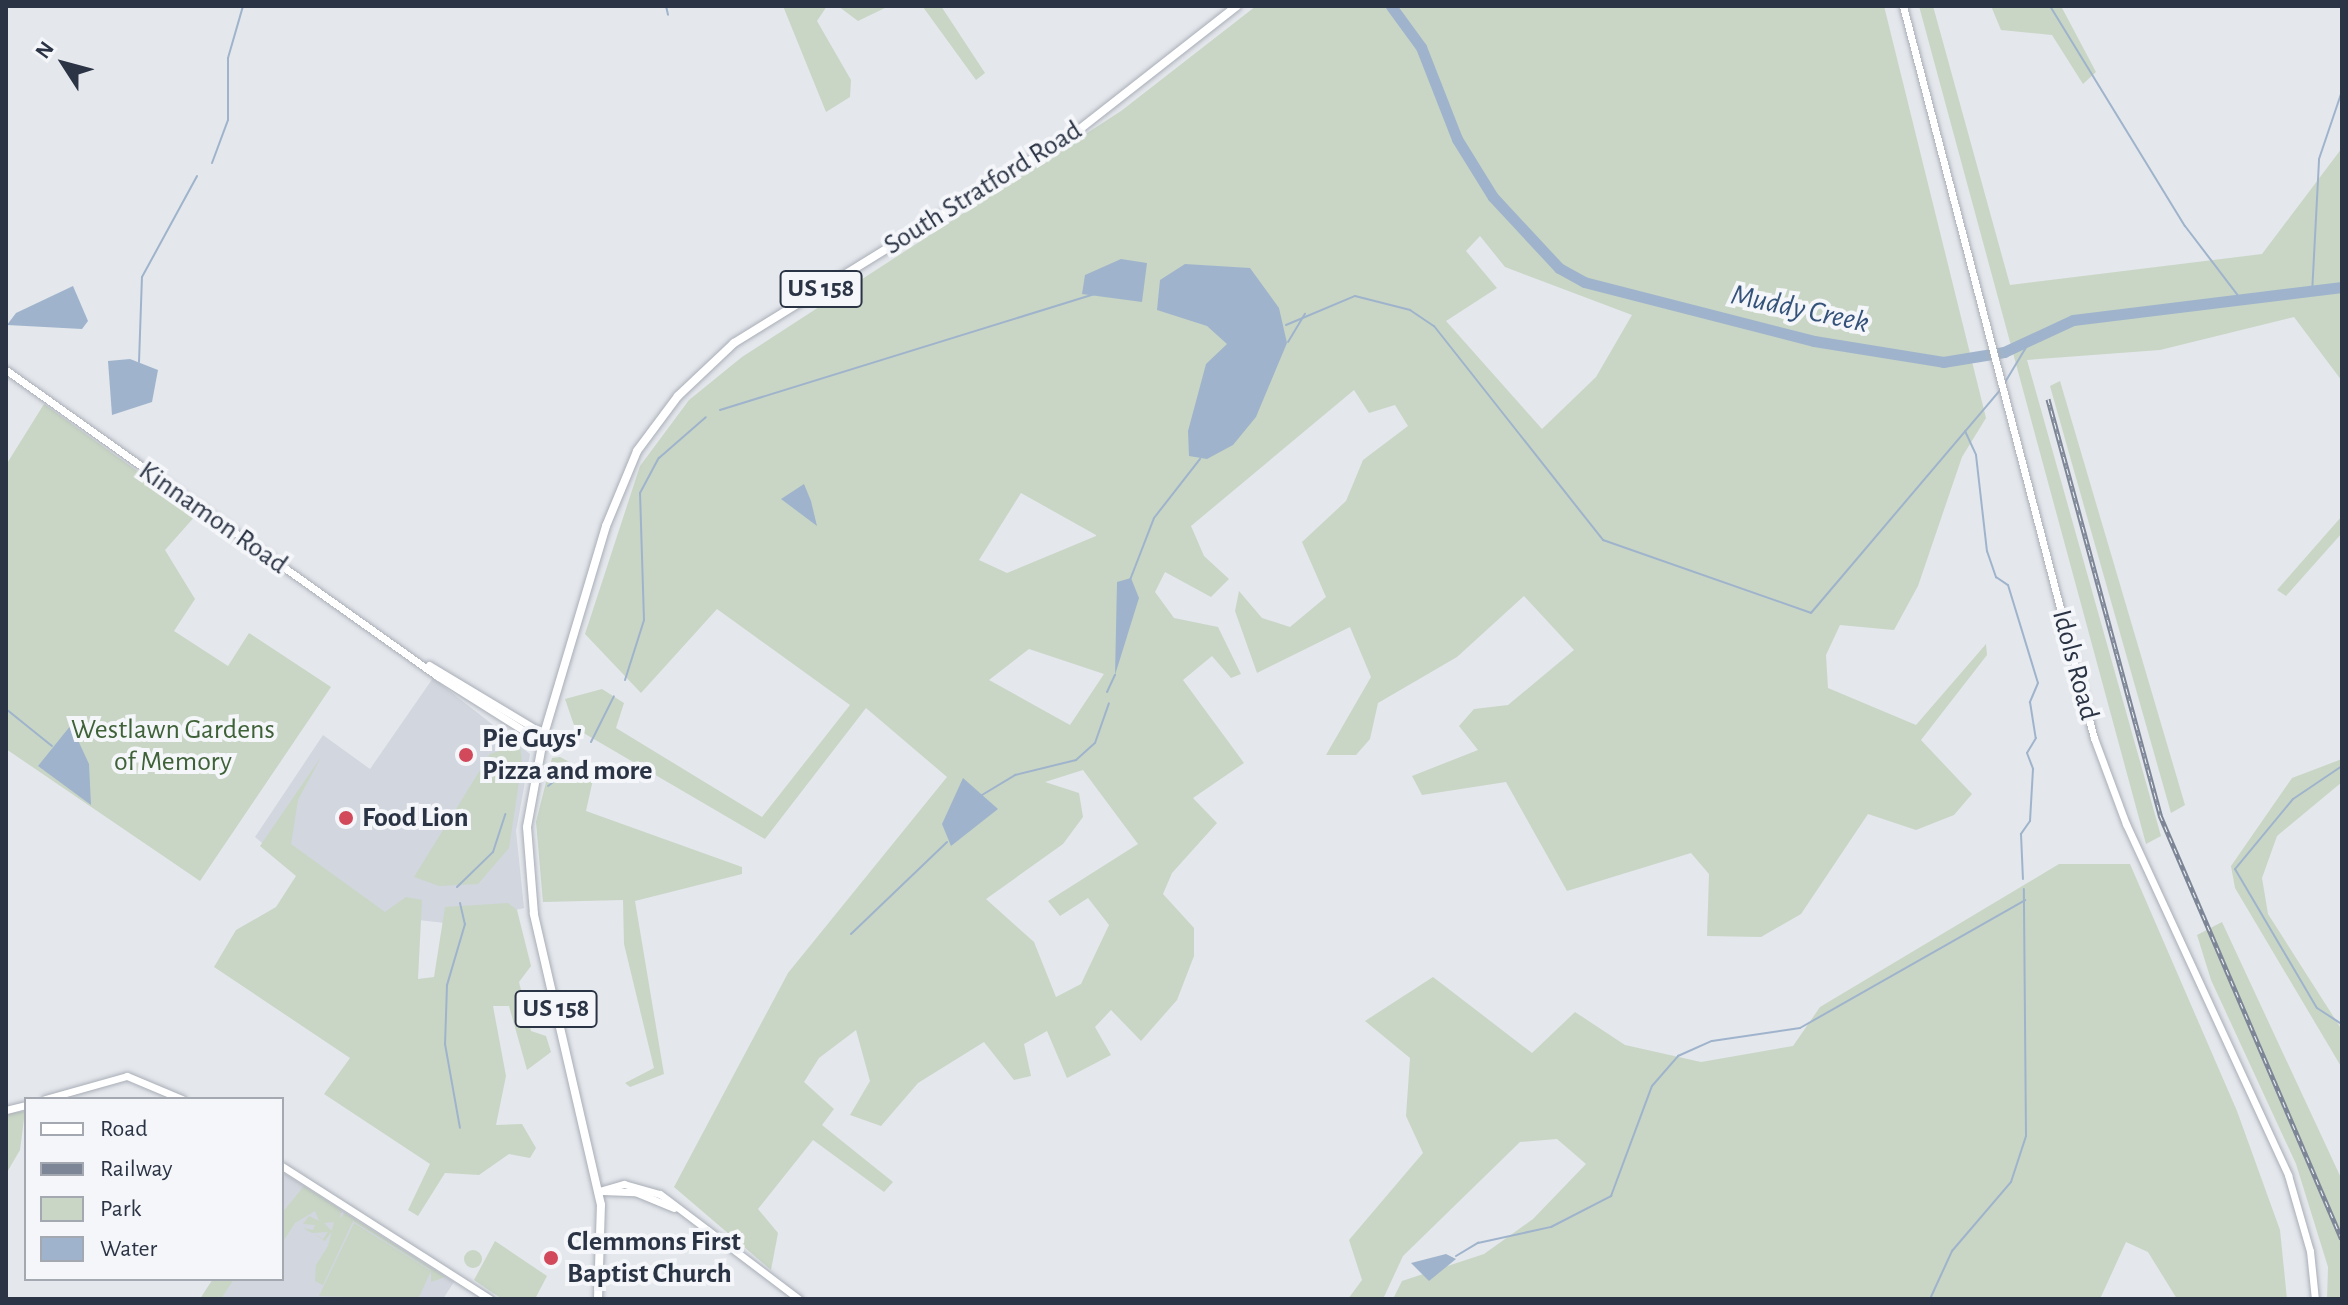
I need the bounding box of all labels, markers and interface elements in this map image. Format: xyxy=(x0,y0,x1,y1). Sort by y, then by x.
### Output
north arrow xyxy=(24,24,104,104)
text: N xyxy=(31,37,58,63)
street label: South Stratford Road xyxy=(878,114,1088,262)
road number: US 158 xyxy=(779,267,863,311)
water label: Muddy Creek xyxy=(1728,277,1872,341)
street label: Kinnamon Road xyxy=(132,454,294,582)
street label: Idols Road xyxy=(2044,606,2106,724)
park label: Westlawn Gardens of Memory xyxy=(71,713,275,779)
place label: Pie Guys' Pizza and more xyxy=(482,722,653,788)
marker: Pie Guys' Pizza and more xyxy=(457,746,475,764)
place label: Food Lion xyxy=(362,801,469,835)
marker: Food Lion xyxy=(337,809,355,827)
road number: US 158 xyxy=(514,987,598,1031)
legend xyxy=(24,1097,284,1281)
text: Road xyxy=(100,1117,148,1141)
text: Railway xyxy=(100,1157,172,1181)
text: Park xyxy=(100,1197,141,1221)
place label: Clemmons First Baptist Church xyxy=(567,1225,741,1291)
text: Water xyxy=(100,1237,157,1261)
marker: Clemmons First Baptist Church xyxy=(542,1249,560,1267)

